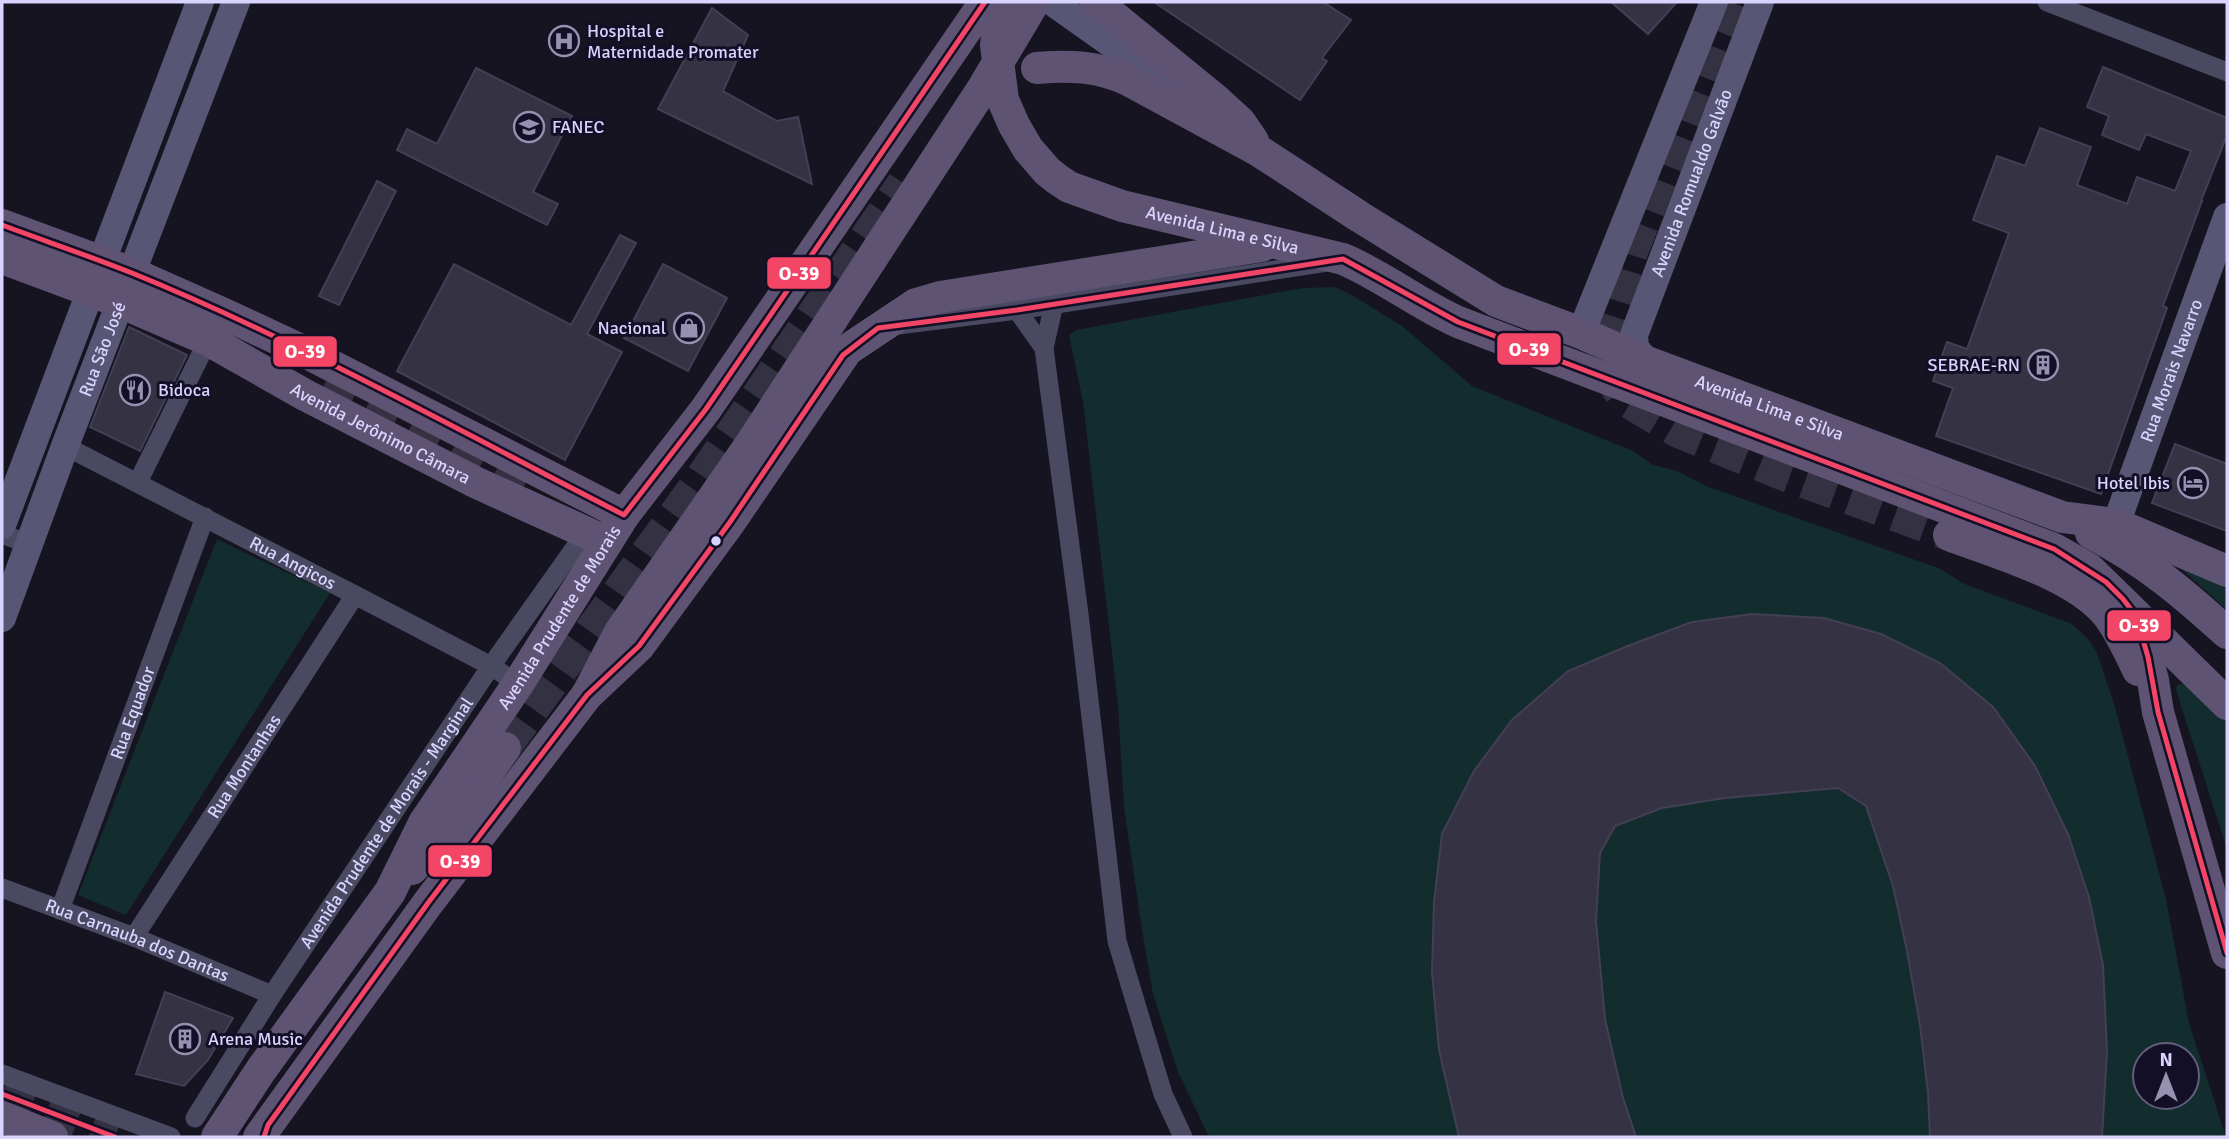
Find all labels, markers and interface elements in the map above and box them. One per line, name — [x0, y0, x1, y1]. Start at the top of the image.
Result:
place label: Hospital e Maternidade Promater — [587, 20, 759, 63]
hospital icon: Hospital e Maternidade Promater — [547, 24, 581, 58]
street label: Avenida Romualdo Galvão — [1646, 86, 1737, 280]
school or university icon: FANEC — [512, 110, 546, 144]
place label: FANEC — [552, 116, 605, 138]
street label: Avenida Lima e Silva — [1144, 201, 1301, 259]
line badge: O-39 — [766, 256, 832, 290]
text: O-39 — [779, 262, 819, 286]
street label: Rua Morais Navarro — [2136, 296, 2207, 445]
street label: Rua São José — [74, 298, 131, 400]
shop icon: Nacional — [672, 311, 706, 345]
place label: Nacional — [598, 317, 666, 339]
line badge: O-39 — [1496, 332, 1562, 366]
line badge: O-39 — [272, 335, 338, 368]
text: O-39 — [1509, 338, 1549, 362]
text: O-39 — [285, 340, 325, 364]
building icon: SEBRAE-RN — [2026, 348, 2060, 382]
place label: SEBRAE-RN — [1928, 354, 2020, 376]
street label: Avenida Lima e Silva — [1692, 370, 1847, 445]
restaurant icon: Bidoca — [118, 373, 152, 407]
street label: Avenida Jerônimo Câmara — [287, 378, 474, 489]
place label: Bidoca — [158, 379, 210, 401]
hotel icon: Hotel Ibis — [2176, 466, 2210, 500]
place label: Hotel Ibis — [2097, 472, 2170, 494]
street label: Avenida Prudente de Morais — [493, 521, 626, 714]
street label: Rua Angicos — [246, 532, 340, 594]
unlabelled marker — [709, 534, 723, 548]
line badge: O-39 — [2106, 609, 2172, 642]
text: O-39 — [2119, 614, 2159, 638]
street label: Rua Equador — [106, 663, 160, 762]
street label: Avenida Prudente de Morais - Marginal — [295, 693, 478, 952]
street label: Rua Montanhas — [203, 710, 286, 823]
line badge: O-39 — [427, 844, 493, 878]
text: O-39 — [440, 850, 480, 874]
street label: Rua Carnauba dos Dantas — [42, 894, 233, 987]
building icon: Arena Music — [168, 1022, 202, 1056]
place label: Arena Music — [208, 1028, 303, 1050]
north arrow — [2131, 1041, 2201, 1111]
text: N — [2159, 1048, 2173, 1072]

